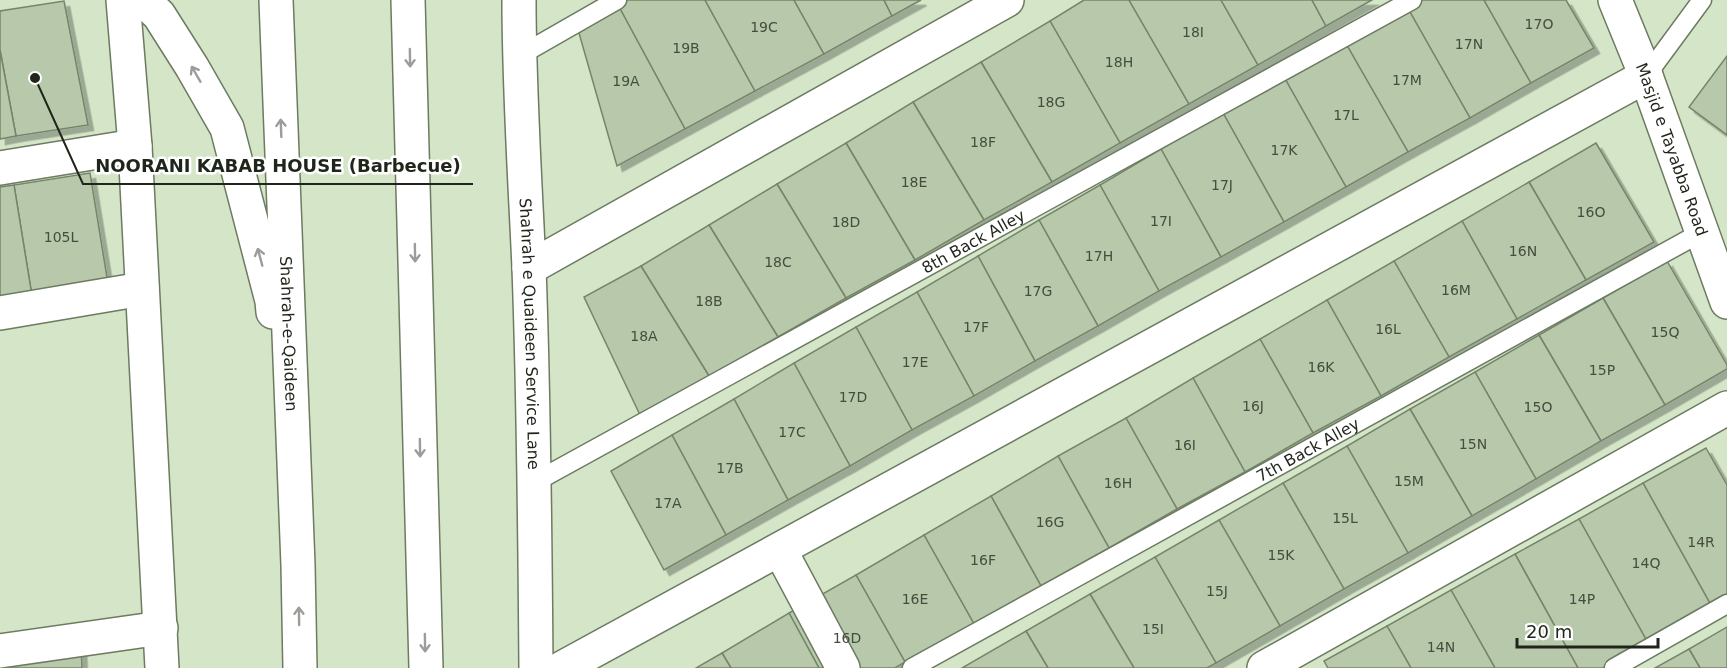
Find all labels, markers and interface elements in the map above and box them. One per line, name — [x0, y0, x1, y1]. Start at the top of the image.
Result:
house number: 17O — [1525, 16, 1553, 32]
house number: 19C — [750, 19, 778, 35]
house number: 18I — [1182, 24, 1204, 40]
house number: 17N — [1455, 36, 1483, 52]
house number: 19B — [672, 40, 700, 56]
one-way arrow — [404, 48, 415, 68]
house number: 18H — [1105, 54, 1133, 70]
street label: Masjid e Tayabba Road — [1632, 60, 1712, 239]
one-way arrow — [190, 66, 201, 84]
house number: 17M — [1392, 72, 1422, 88]
house number: 19A — [612, 73, 640, 89]
house number: 18G — [1037, 94, 1065, 110]
house number: 17L — [1333, 107, 1359, 123]
one-way arrow — [276, 119, 287, 139]
house number: 18F — [970, 134, 996, 150]
house number: 17K — [1271, 142, 1298, 158]
callout: NOORANI KABAB HOUSE (Barbecue) — [83, 148, 473, 184]
text: NOORANI KABAB HOUSE (Barbecue) — [95, 155, 461, 176]
house number: 18E — [901, 174, 927, 190]
house number: 17J — [1211, 177, 1233, 193]
street label: Shahrah e Quaideen Service Lane — [516, 198, 544, 470]
house number: 16O — [1577, 204, 1605, 220]
street label: 8th Back Alley — [918, 205, 1028, 277]
house number: 17I — [1150, 213, 1172, 229]
house number: 18D — [832, 214, 860, 230]
house number: 105L — [44, 229, 78, 245]
one-way arrow — [409, 243, 420, 263]
house number: 16N — [1509, 243, 1537, 259]
one-way arrow — [254, 248, 266, 267]
house number: 17H — [1085, 248, 1113, 264]
house number: 18C — [764, 254, 792, 270]
street label: Shahrah-e-Qaideen — [276, 256, 302, 412]
house number: 16M — [1441, 282, 1471, 298]
house number: 17G — [1024, 283, 1052, 299]
house number: 18B — [695, 293, 723, 309]
house number: 17F — [963, 319, 989, 335]
house number: 16L — [1375, 321, 1401, 337]
house number: 15Q — [1651, 324, 1679, 340]
house number: 18A — [630, 328, 658, 344]
house number: 17E — [902, 354, 928, 370]
house number: 16K — [1308, 359, 1335, 375]
house number: 15P — [1589, 362, 1615, 378]
house number: 17D — [839, 389, 867, 405]
house number: 16J — [1242, 398, 1264, 414]
house number: 15O — [1524, 399, 1552, 415]
street label: 7th Back Alley — [1253, 414, 1363, 486]
house number: 17C — [778, 424, 806, 440]
house number: 15N — [1459, 436, 1487, 452]
house number: 16I — [1174, 437, 1196, 453]
one-way arrow — [414, 438, 425, 458]
house number: 17B — [716, 460, 744, 476]
house number: 15M — [1394, 473, 1424, 489]
house number: 16H — [1104, 475, 1132, 491]
house number: 17A — [654, 495, 682, 511]
house number: 15L — [1332, 510, 1358, 526]
house number: 16G — [1036, 514, 1064, 530]
house number: 14R — [1687, 534, 1715, 550]
house number: 15K — [1268, 547, 1295, 563]
house number: 16F — [970, 552, 996, 568]
house number: 14Q — [1632, 555, 1660, 571]
house number: 15J — [1206, 583, 1228, 599]
house number: 16E — [902, 591, 928, 607]
house number: 14P — [1569, 591, 1595, 607]
one-way arrow — [293, 607, 305, 627]
scale bar — [1517, 611, 1658, 649]
house number: 15I — [1142, 621, 1164, 637]
text: 20 m — [1526, 621, 1572, 642]
house number: 16D — [833, 630, 861, 646]
one-way arrow — [419, 633, 431, 653]
house number: 14N — [1427, 639, 1455, 655]

